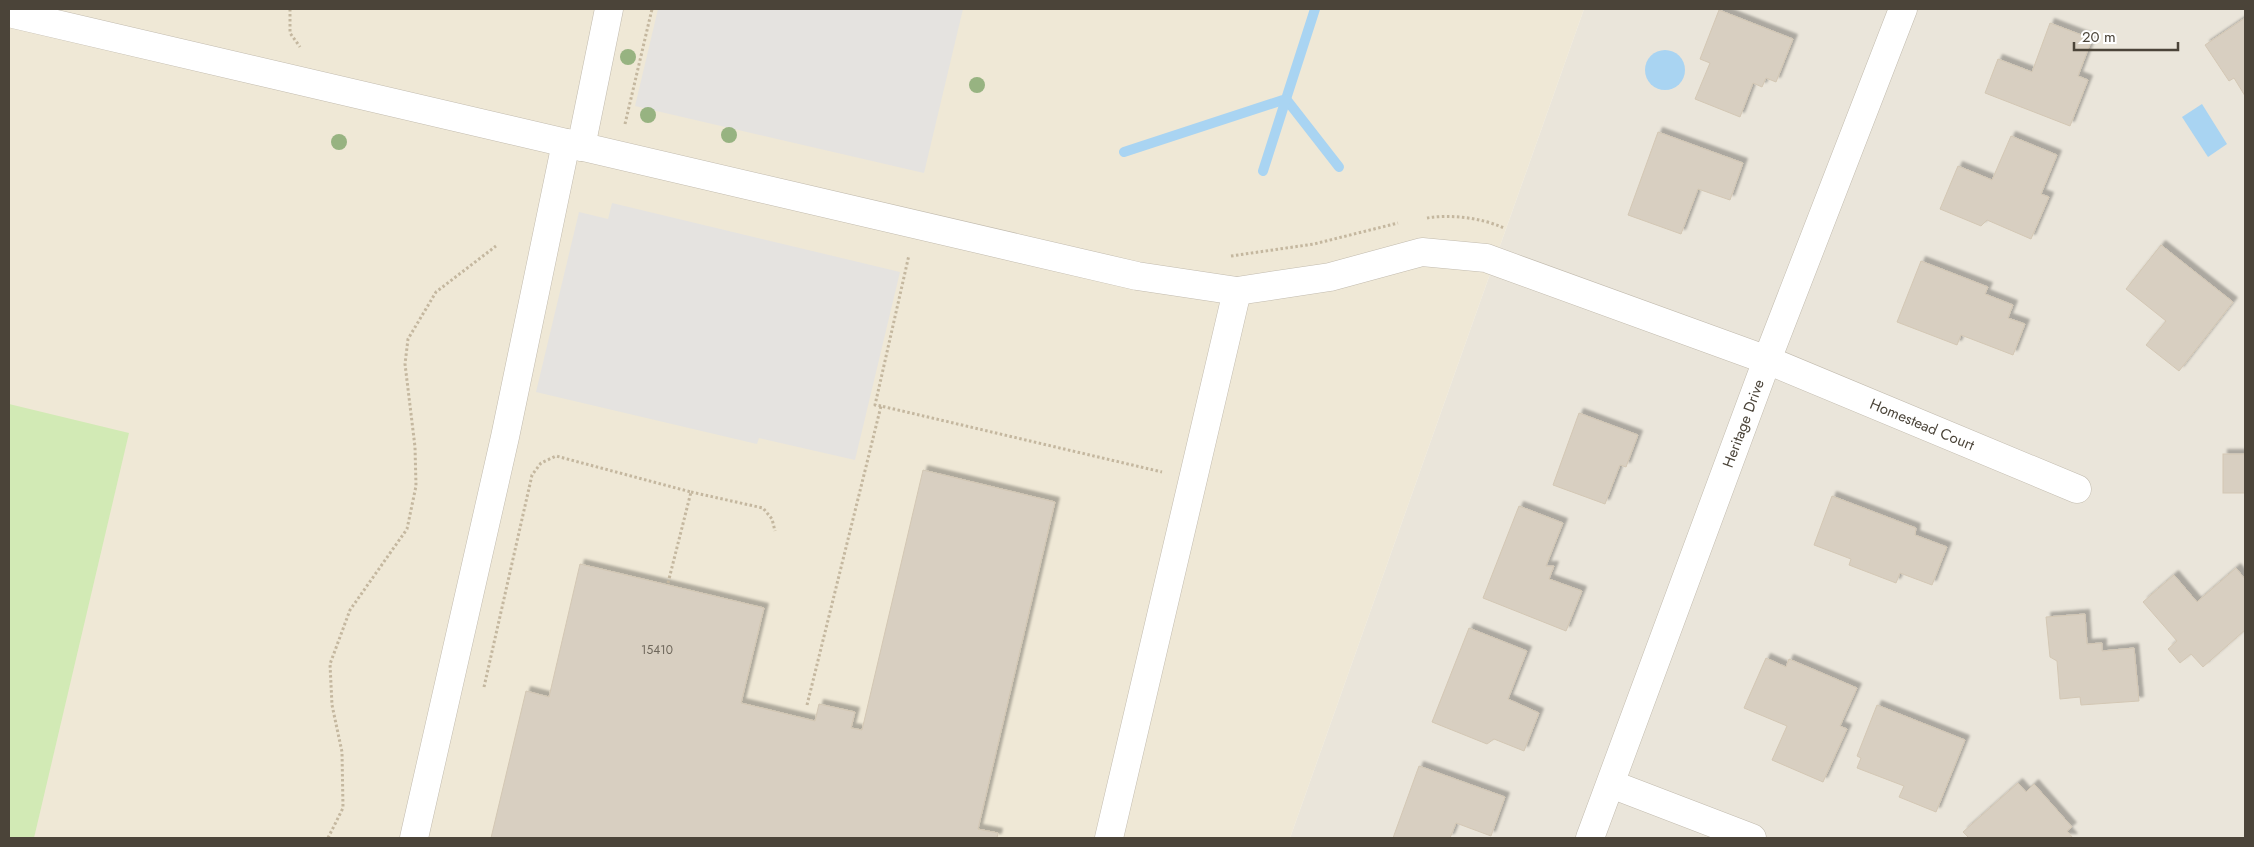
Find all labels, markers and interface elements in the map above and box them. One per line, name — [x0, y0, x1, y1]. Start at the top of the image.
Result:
scale bar — [2074, 20, 2178, 52]
text: 20 m — [2082, 26, 2116, 48]
street label: Heritage Drive — [1717, 376, 1770, 471]
street label: Homestead Court — [1867, 393, 1978, 456]
house number: 15410 — [641, 641, 673, 659]

